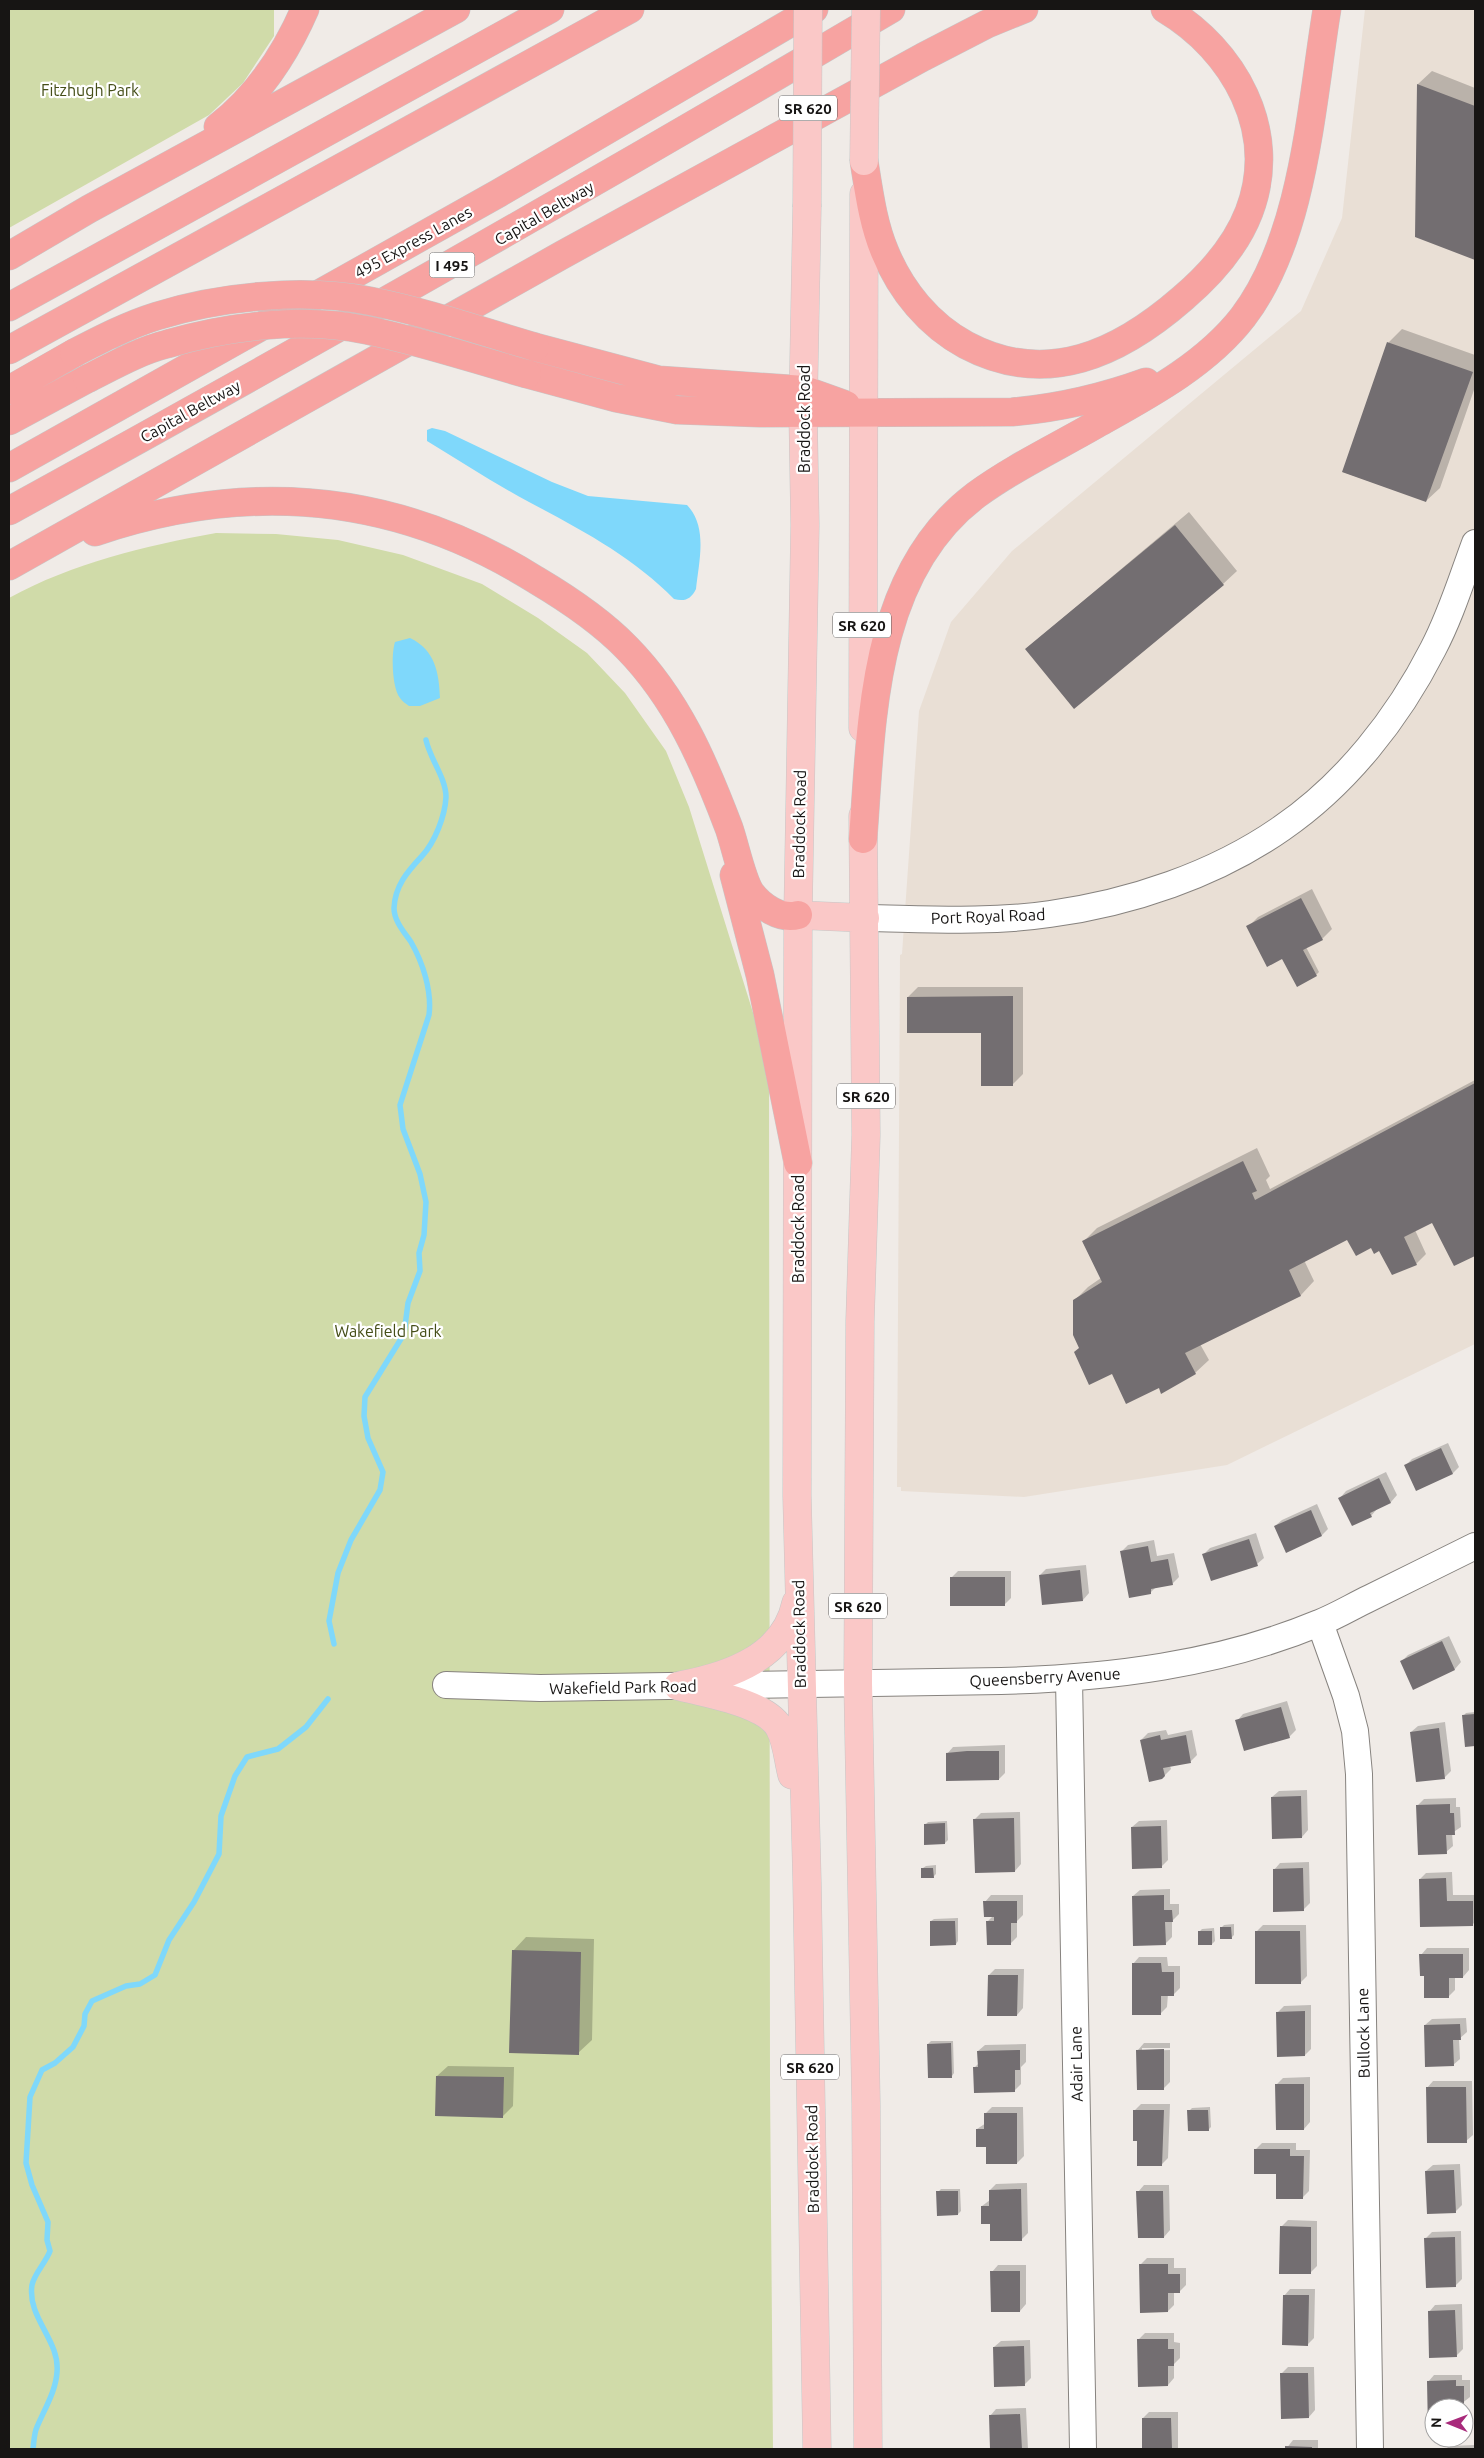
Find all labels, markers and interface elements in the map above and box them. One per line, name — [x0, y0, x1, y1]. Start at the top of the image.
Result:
park label: Fitzhugh Park — [41, 81, 139, 99]
road number: SR 620 — [779, 96, 837, 120]
street label: Capital Beltway — [491, 177, 597, 249]
street label: 495 Express Lanes — [351, 202, 475, 282]
road number: I 495 — [430, 252, 474, 278]
street label: Braddock Road — [795, 365, 813, 473]
street label: Capital Beltway — [137, 376, 243, 446]
road number: SR 620 — [833, 612, 891, 638]
street label: Braddock Road — [789, 770, 809, 878]
street label: Port Royal Road — [930, 905, 1046, 927]
road number: SR 620 — [837, 1084, 895, 1108]
street label: Braddock Road — [789, 1175, 807, 1283]
park label: Wakefield Park — [334, 1322, 442, 1340]
street label: Braddock Road — [789, 1580, 809, 1688]
road number: SR 620 — [829, 1594, 887, 1618]
street label: Queensberry Avenue — [969, 1664, 1121, 1690]
street label: Wakefield Park Road — [549, 1677, 697, 1697]
street label: Bullock Lane — [1353, 1988, 1373, 2078]
street label: Adair Lane — [1066, 2026, 1086, 2102]
road number: SR 620 — [781, 2054, 839, 2080]
street label: Braddock Road — [802, 2105, 822, 2213]
north arrow — [1424, 2398, 1474, 2448]
text: N — [1428, 2417, 1444, 2428]

